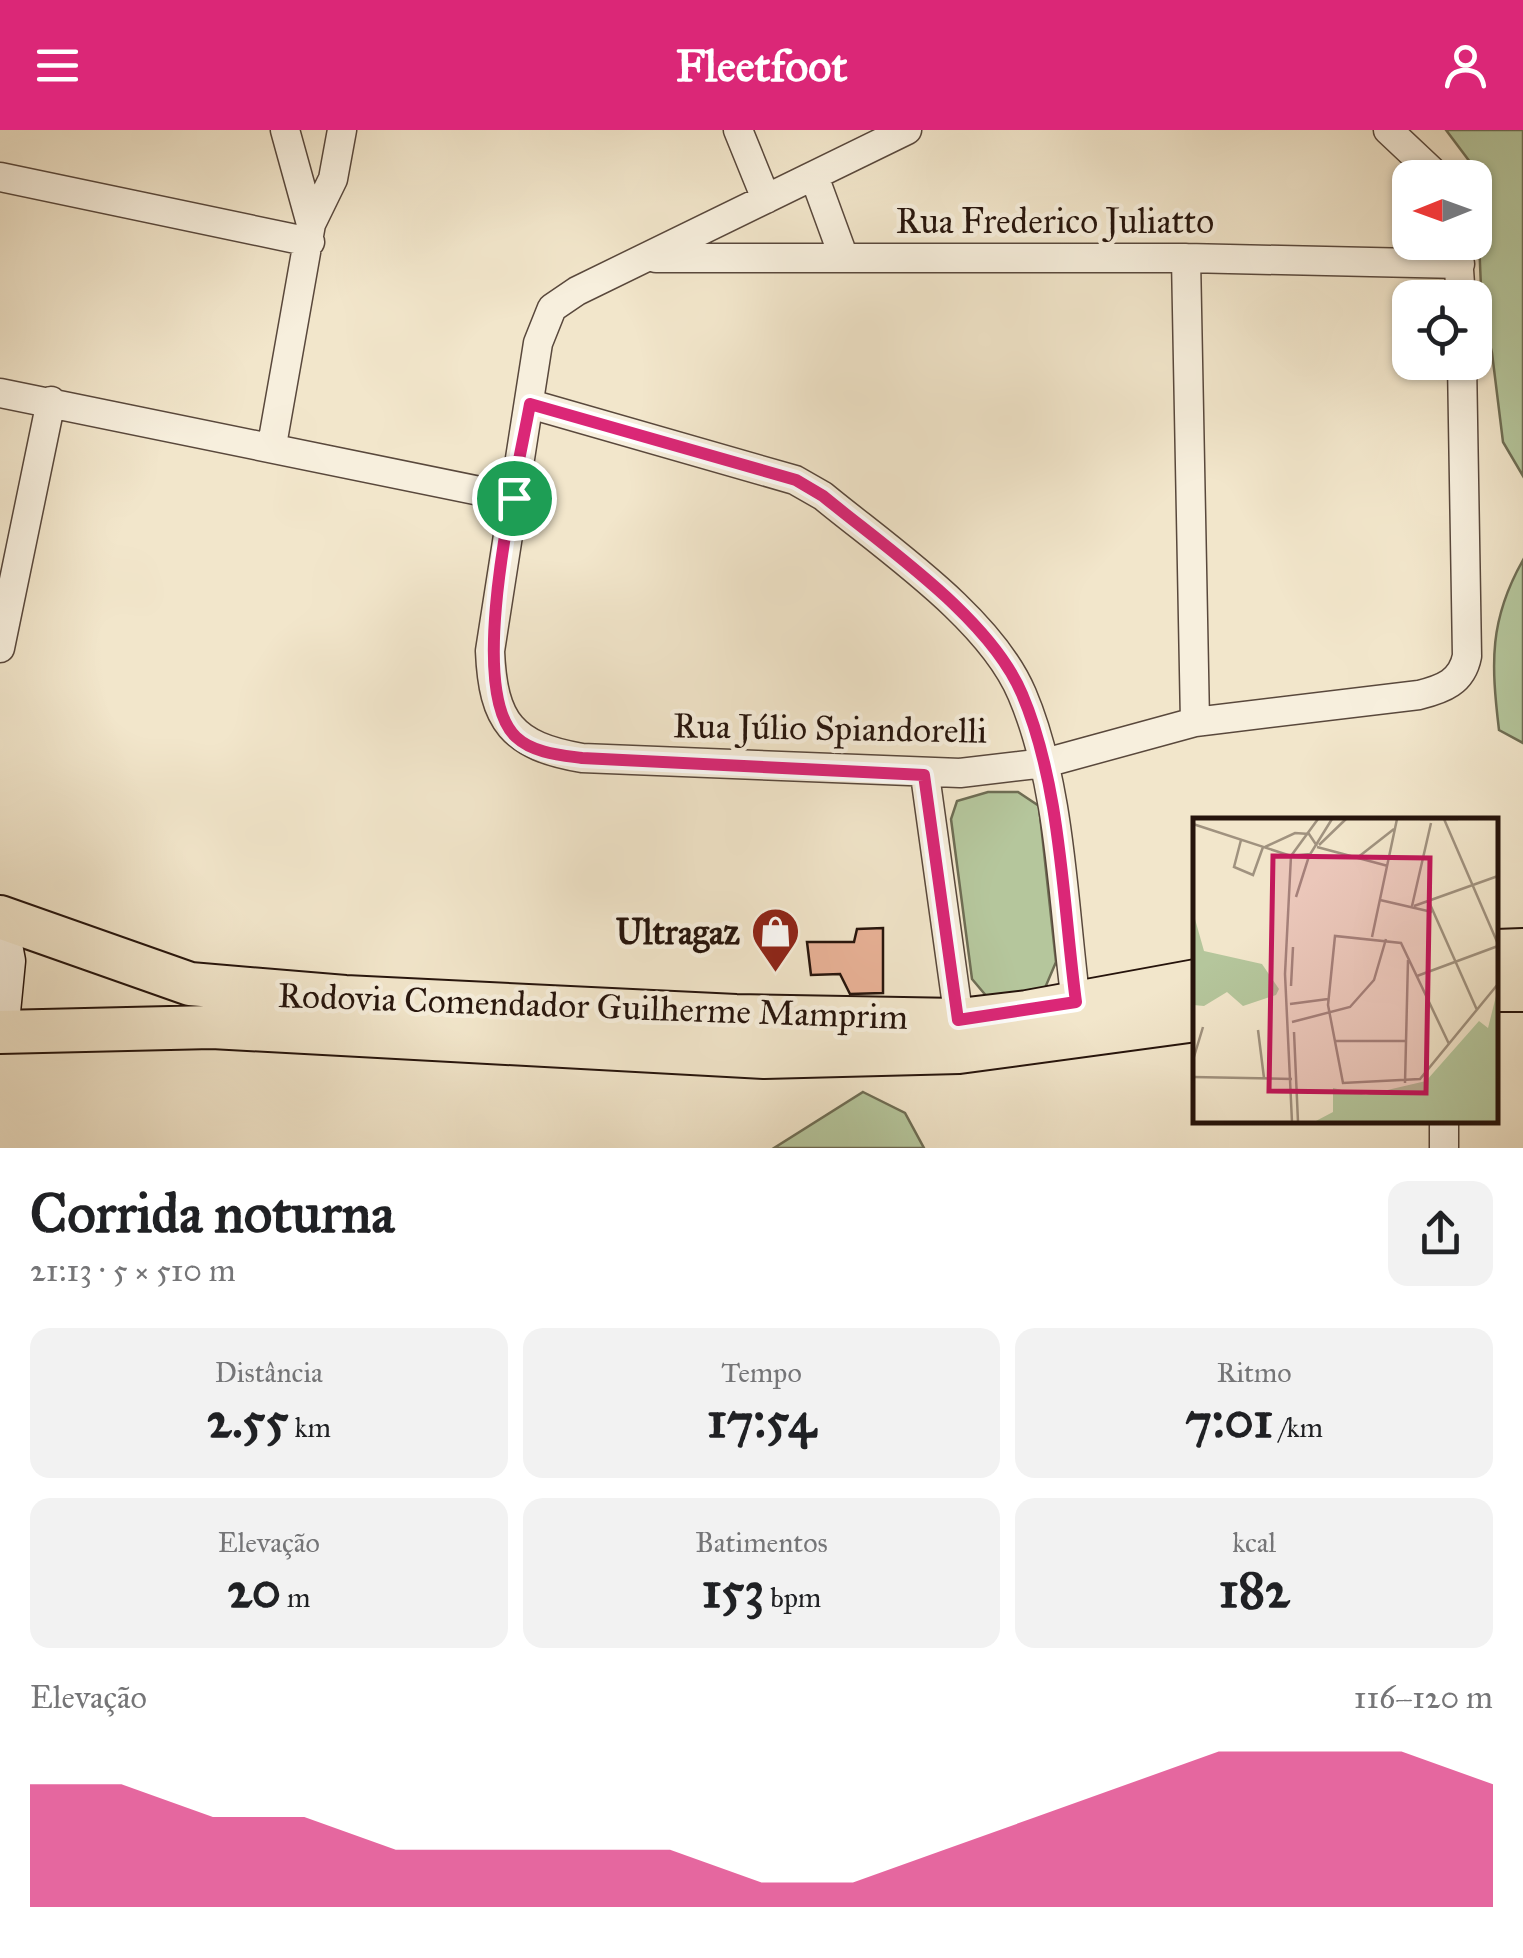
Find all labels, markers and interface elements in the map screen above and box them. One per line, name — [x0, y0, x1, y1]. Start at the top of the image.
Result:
icon: menu — [30, 38, 85, 93]
text: Fleetfoot — [676, 38, 847, 93]
icon: person — [1438, 38, 1493, 93]
north arrow — [1392, 160, 1492, 260]
map controls — [1392, 160, 1492, 380]
street label: Rua Frederico Juliatto — [896, 200, 1214, 243]
button: locate — [1392, 280, 1492, 380]
pin — [472, 456, 557, 541]
icon: arrive — [487, 471, 542, 526]
street label: Rua Júlio Spiandorelli — [673, 704, 988, 753]
inset map — [1193, 818, 1498, 1123]
shop icon: Ultragaz — [749, 906, 801, 974]
place label: Ultragaz — [615, 911, 740, 954]
street label: Rodovia Comendador Guilherme Mamprim — [277, 974, 909, 1039]
text: Corrida noturna — [30, 1180, 395, 1247]
button: share — [1388, 1181, 1493, 1286]
text: 21:13 · 5 × 510 m — [30, 1251, 236, 1290]
text: Distância — [215, 1355, 323, 1390]
text: Tempo — [721, 1355, 802, 1390]
text: Ritmo — [1217, 1355, 1292, 1390]
text: 2.55 — [207, 1390, 288, 1451]
text: 17:54 — [707, 1390, 816, 1451]
text: 7:01 — [1185, 1390, 1273, 1451]
text: km — [288, 1410, 331, 1445]
text: /km — [1273, 1410, 1323, 1445]
text: Elevação — [218, 1525, 320, 1560]
text: Batimentos — [695, 1525, 828, 1560]
text: kcal — [1232, 1525, 1276, 1560]
text: 20 — [227, 1560, 281, 1621]
text: 153 — [702, 1560, 764, 1621]
text: 182 — [1219, 1560, 1290, 1621]
text: m — [281, 1580, 310, 1615]
text: bpm — [764, 1580, 821, 1615]
text: Elevação — [30, 1678, 147, 1717]
text: 116–120 m — [1354, 1678, 1493, 1717]

